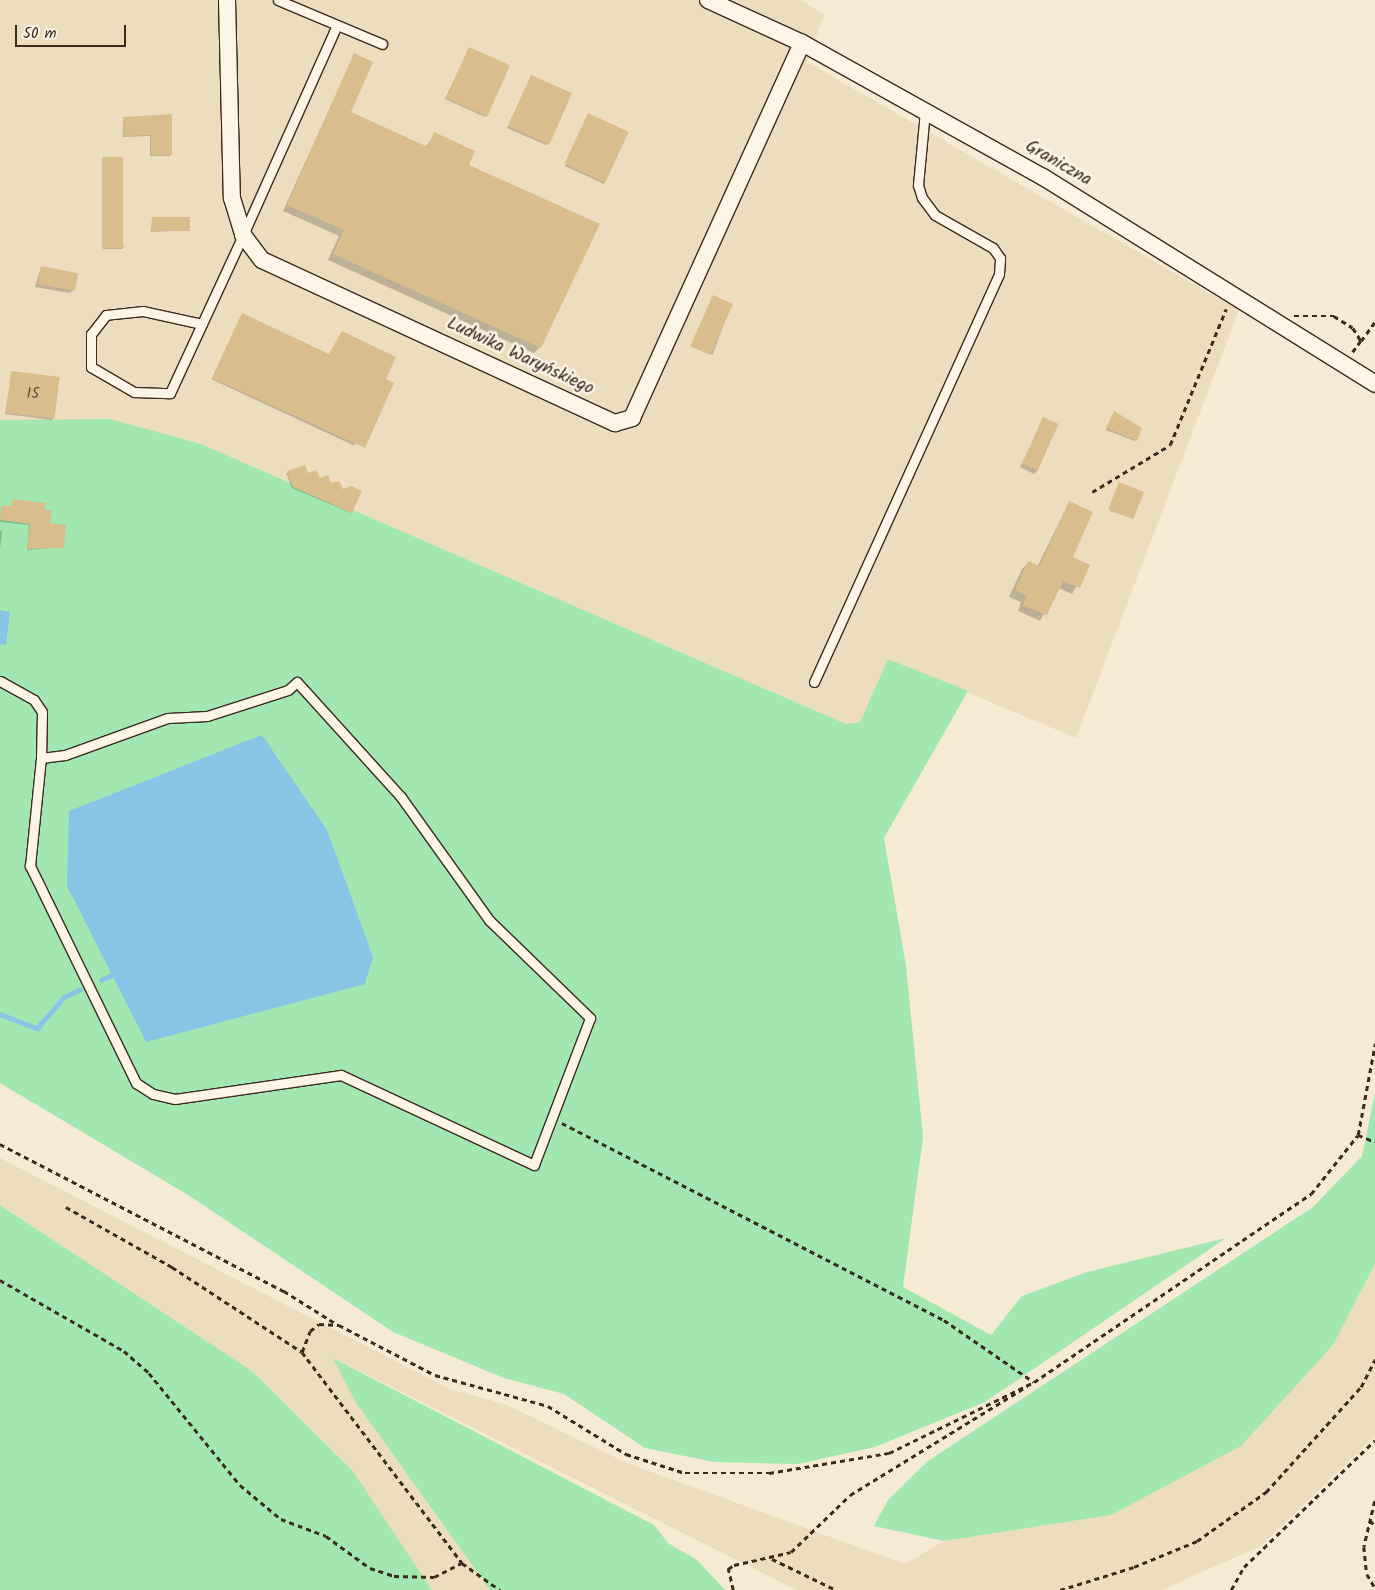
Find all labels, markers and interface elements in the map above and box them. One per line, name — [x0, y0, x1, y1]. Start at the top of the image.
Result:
scale bar — [18, 15, 129, 47]
text: 50 m — [23, 22, 57, 46]
street label: Graniczna — [1021, 136, 1095, 192]
street label: Ludwika Waryńskiego — [443, 313, 597, 401]
house number: 15 — [27, 386, 39, 404]

